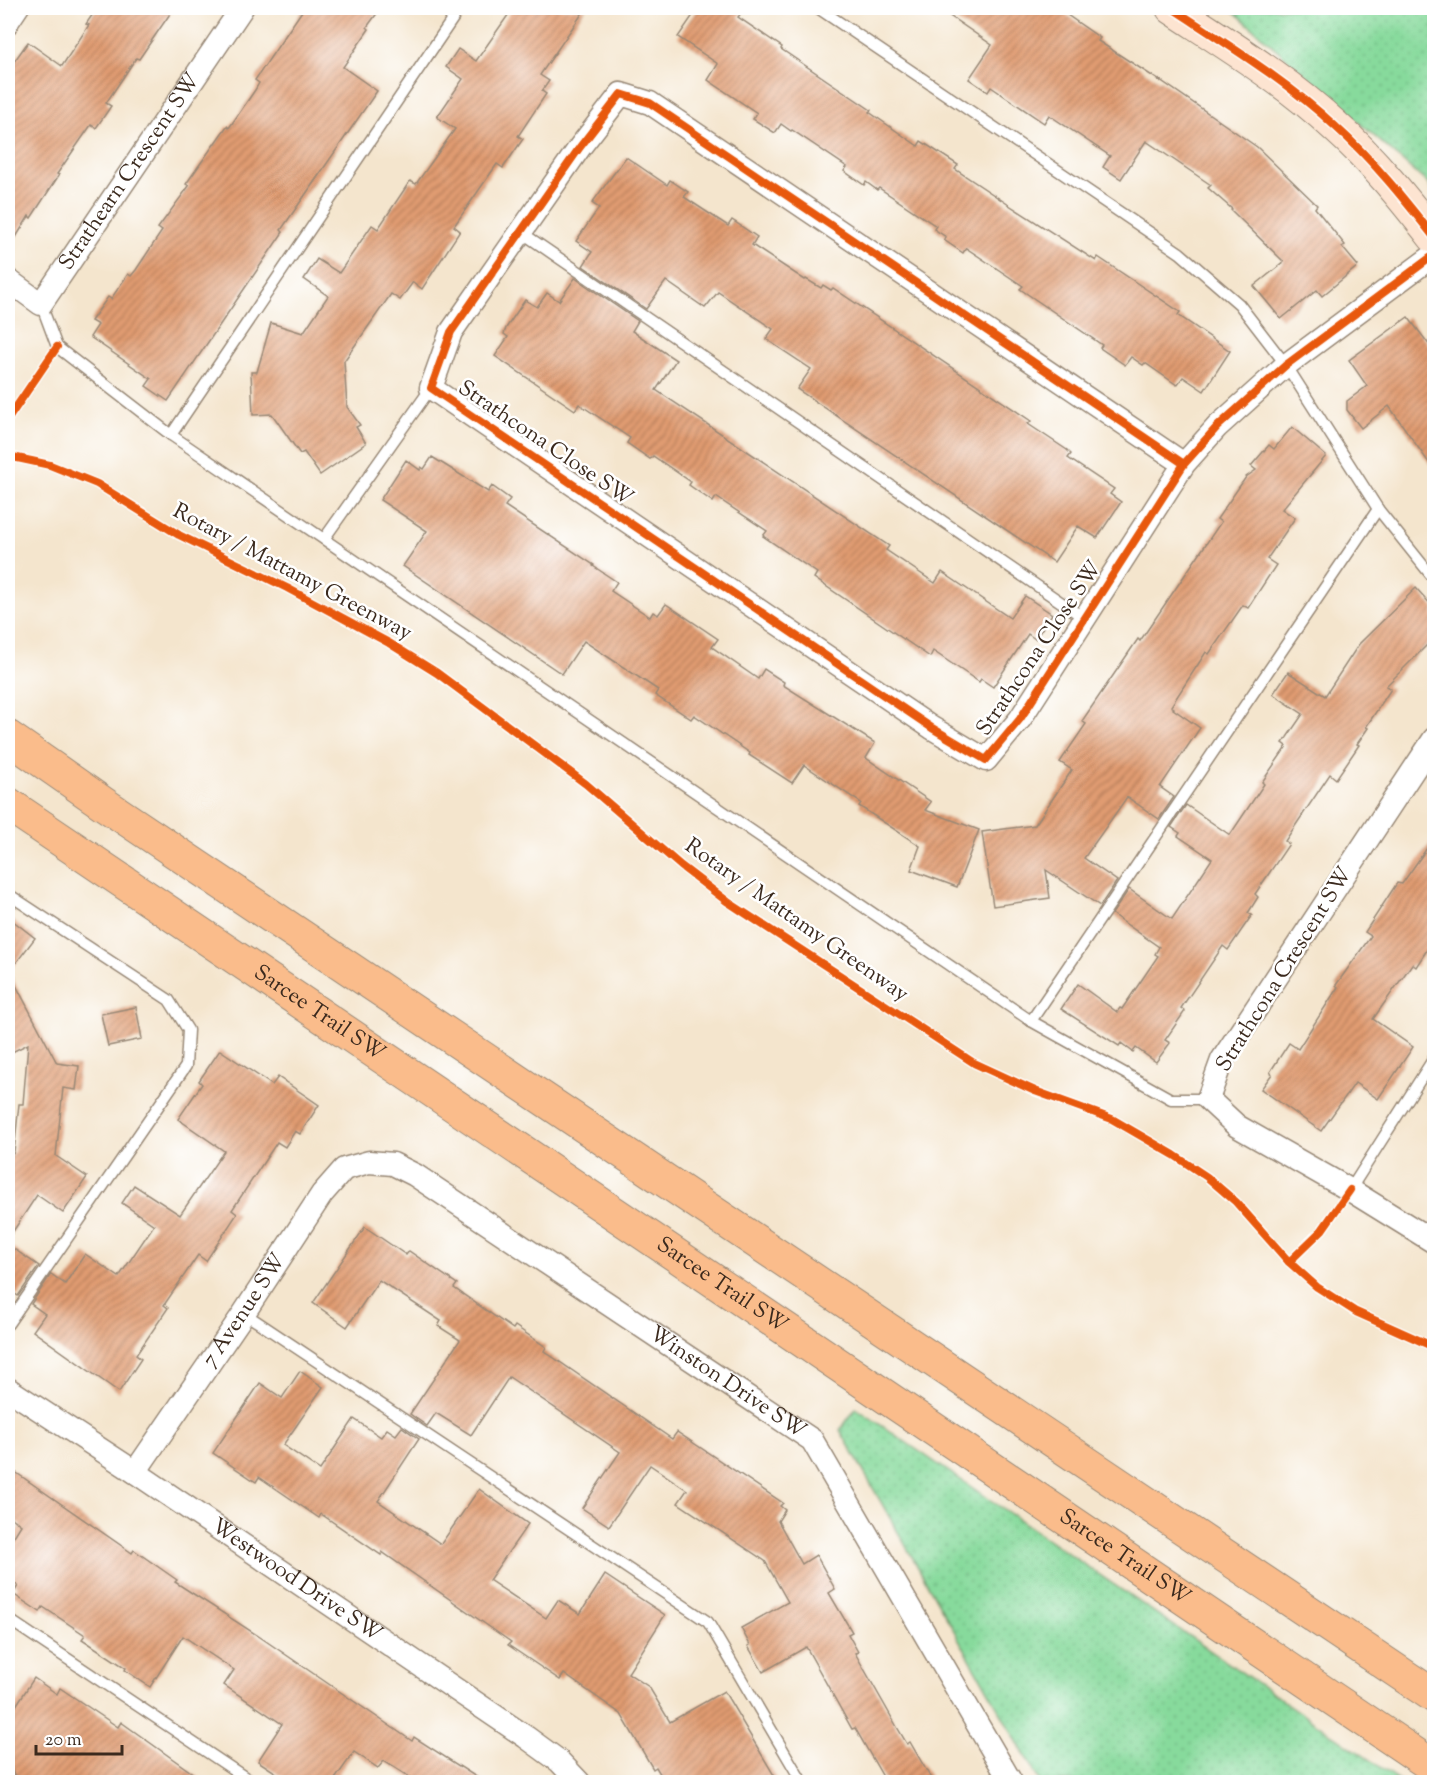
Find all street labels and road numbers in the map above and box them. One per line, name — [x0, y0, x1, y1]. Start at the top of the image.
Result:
street label: Strathearn Crescent SW — [52, 67, 209, 277]
street label: Strathcona Close SW — [451, 373, 639, 515]
street label: Rotary / Mattamy Greenway — [167, 496, 417, 650]
street label: Strathcona Close SW — [969, 555, 1111, 743]
street label: Rotary / Mattamy Greenway — [677, 831, 915, 1011]
street label: Strathcona Crescent SW — [1209, 862, 1361, 1078]
street label: Sarcee Trail SW — [247, 958, 391, 1070]
street label: Sarcee Trail SW — [649, 1230, 794, 1342]
street label: 7 Avenue SW — [195, 1247, 295, 1374]
street label: Winston Drive SW — [642, 1319, 812, 1447]
street label: Sarcee Trail SW — [1052, 1502, 1197, 1614]
street label: Westwood Drive SW — [204, 1511, 388, 1651]

